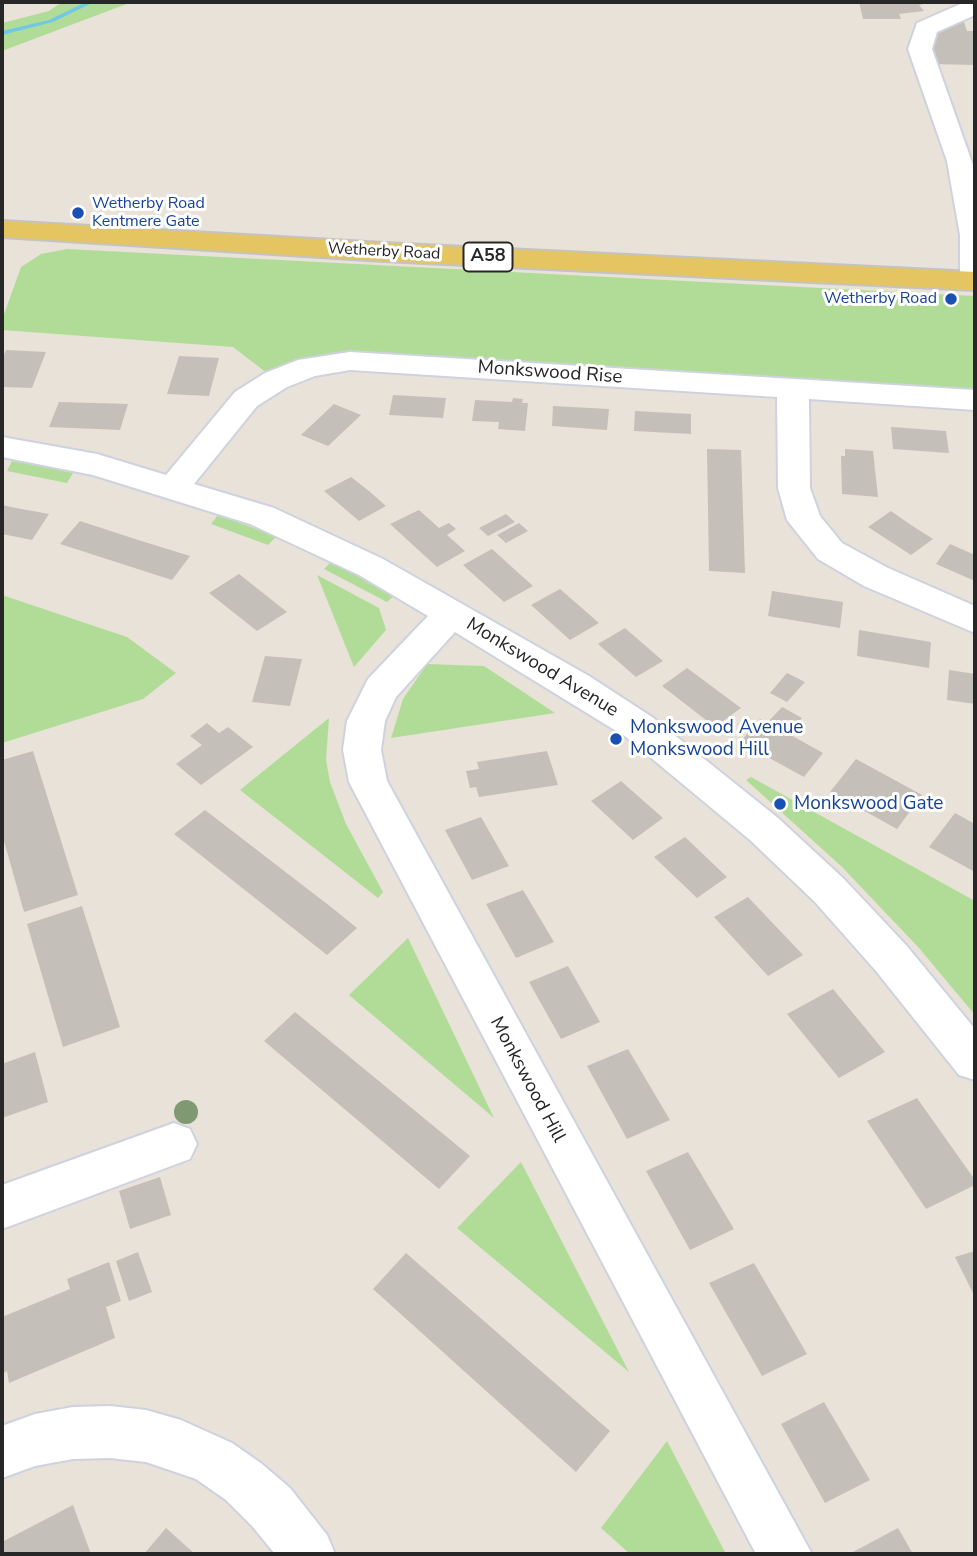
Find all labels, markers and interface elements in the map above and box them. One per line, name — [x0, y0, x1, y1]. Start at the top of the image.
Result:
place label: Wetherby Road Kentmere Gate — [92, 194, 205, 232]
marker: Wetherby Road Kentmere Gate — [70, 205, 86, 221]
street label: Wetherby Road — [327, 239, 441, 265]
road number: A58 — [463, 243, 512, 272]
place label: Wetherby Road — [824, 289, 937, 309]
marker: Wetherby Road — [943, 291, 959, 307]
street label: Monkswood Rise — [477, 357, 623, 389]
street label: Monkswood Avenue — [462, 614, 622, 722]
place label: Monkswood Avenue Monkswood Hill — [630, 717, 803, 761]
marker: Monkswood Avenue Monkswood Hill — [608, 731, 624, 747]
place label: Monkswood Gate — [794, 793, 943, 815]
marker: Monkswood Gate — [772, 796, 788, 812]
street label: Monkswood Hill — [484, 1013, 570, 1147]

